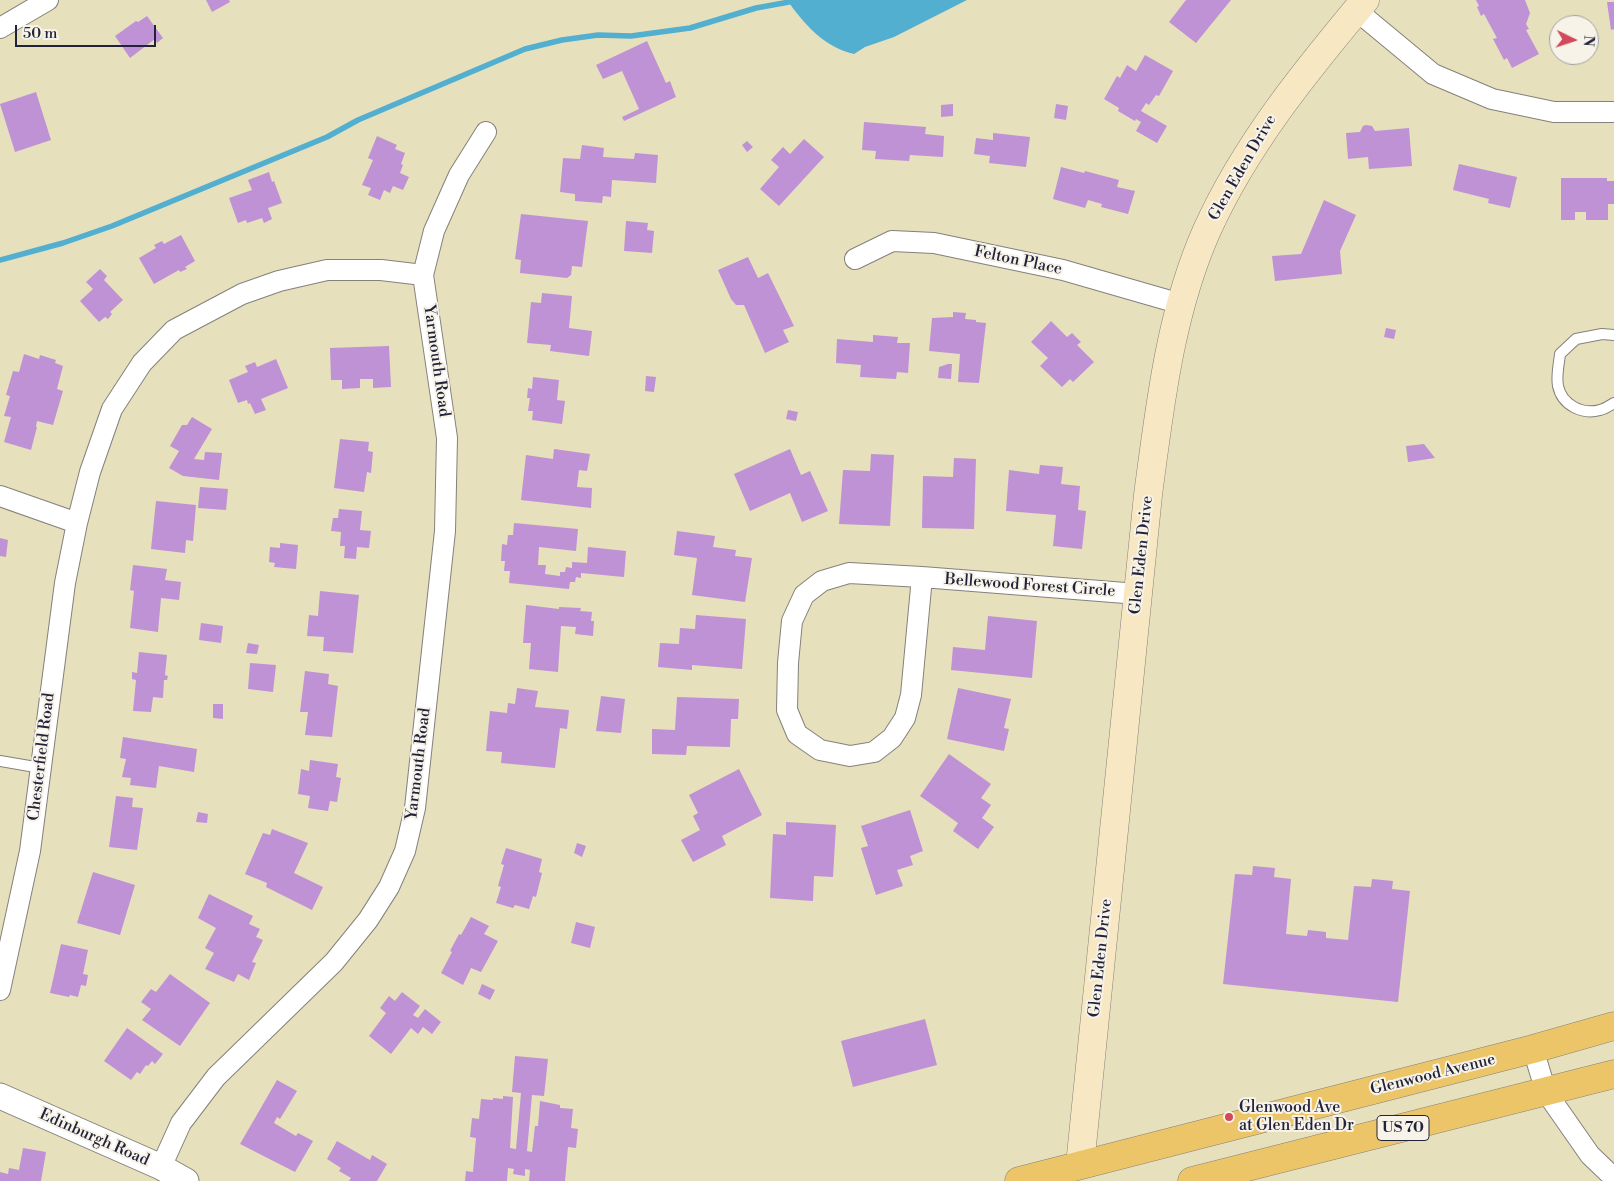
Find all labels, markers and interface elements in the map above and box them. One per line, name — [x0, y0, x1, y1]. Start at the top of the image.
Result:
scale bar — [18, 15, 159, 47]
north arrow — [1549, 15, 1599, 65]
text: 50 m — [23, 24, 57, 43]
text: N — [1579, 35, 1597, 47]
street label: Glen Eden Drive — [1205, 112, 1281, 224]
street label: Felton Place — [972, 242, 1064, 280]
street label: Yarmouth Road — [419, 304, 453, 418]
street label: Glen Eden Drive — [1126, 495, 1158, 615]
street label: Bellewood Forest Circle — [944, 570, 1116, 602]
street label: Chesterfield Road — [25, 692, 59, 822]
street label: Yarmouth Road — [403, 707, 435, 821]
street label: Glen Eden Drive — [1085, 898, 1117, 1018]
street label: Glenwood Avenue — [1369, 1050, 1497, 1100]
place label: Glenwood Ave at Glen Eden Dr — [1239, 1098, 1354, 1136]
street label: Edinburgh Road — [36, 1105, 152, 1171]
marker: Glenwood Ave at Glen Eden Dr — [1223, 1111, 1235, 1123]
road number: US 70 — [1377, 1116, 1429, 1140]

